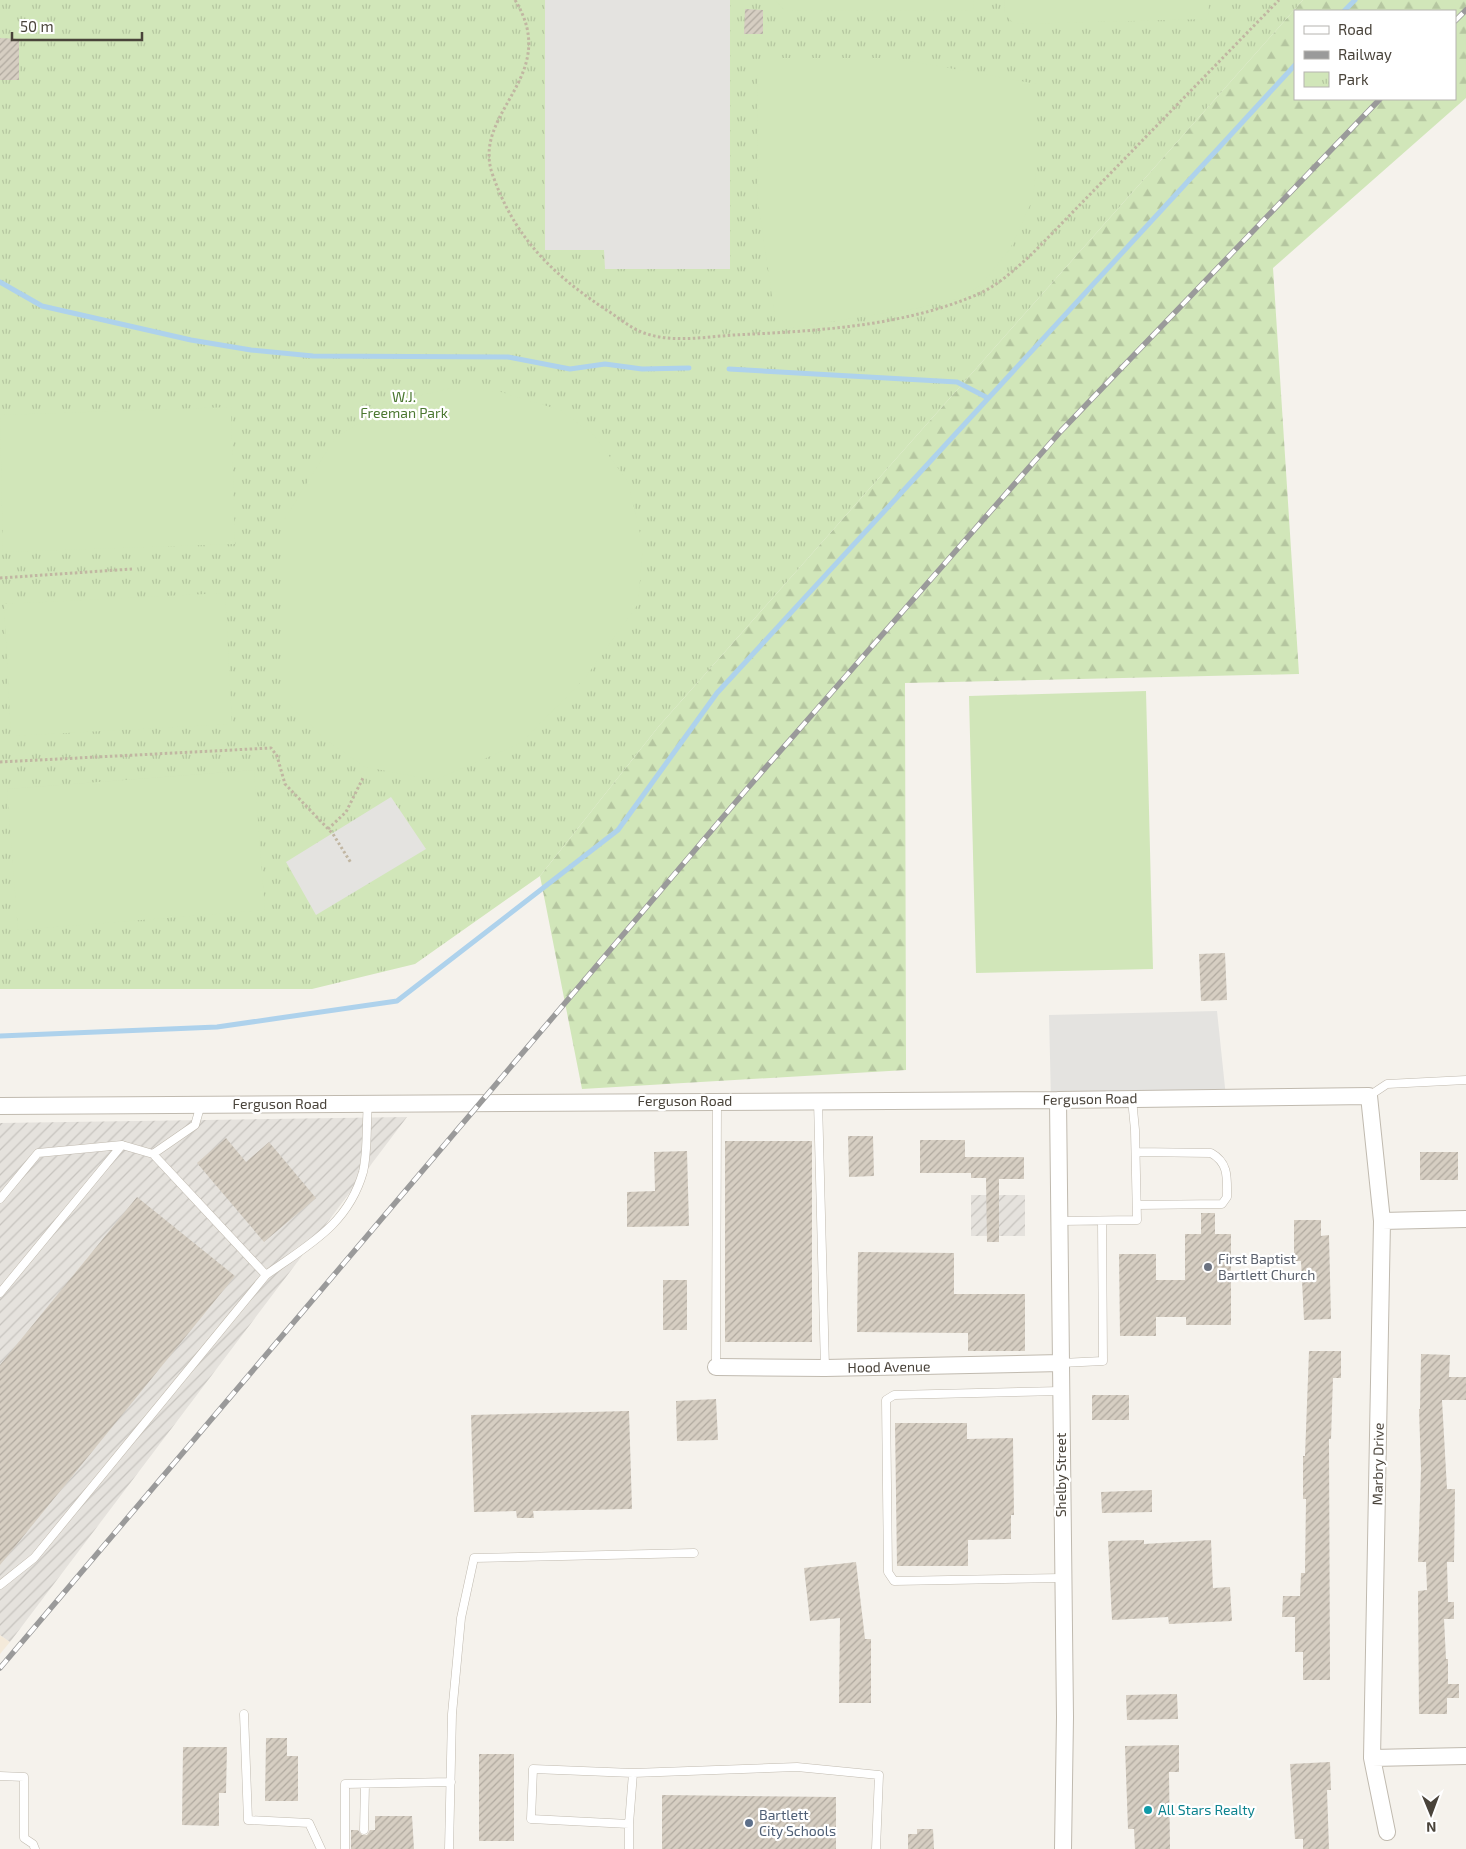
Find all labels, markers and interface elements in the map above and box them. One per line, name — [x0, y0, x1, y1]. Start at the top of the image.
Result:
scale bar — [12, 10, 142, 42]
legend — [1294, 10, 1456, 100]
text: 50 m — [20, 17, 54, 35]
text: Road — [1338, 20, 1373, 38]
text: Railway — [1338, 45, 1392, 63]
text: Park — [1338, 70, 1369, 88]
park label: W.J. Freeman Park — [360, 388, 448, 421]
street label: Ferguson Road — [1042, 1089, 1138, 1108]
street label: Ferguson Road — [638, 1092, 732, 1109]
street label: Ferguson Road — [233, 1095, 327, 1112]
place label: First Baptist Bartlett Church — [1218, 1250, 1315, 1283]
marker: First Baptist Bartlett Church — [1202, 1261, 1214, 1273]
street label: Hood Avenue — [847, 1357, 931, 1376]
street label: Marbry Drive — [1368, 1423, 1387, 1505]
street label: Shelby Street — [1052, 1433, 1069, 1517]
north arrow — [1406, 1789, 1456, 1839]
place label: All Stars Realty — [1158, 1801, 1256, 1818]
marker: All Stars Realty — [1142, 1804, 1154, 1816]
place label: Bartlett City Schools — [759, 1806, 836, 1839]
marker: Bartlett City Schools — [743, 1817, 755, 1829]
text: N — [1426, 1819, 1436, 1836]

